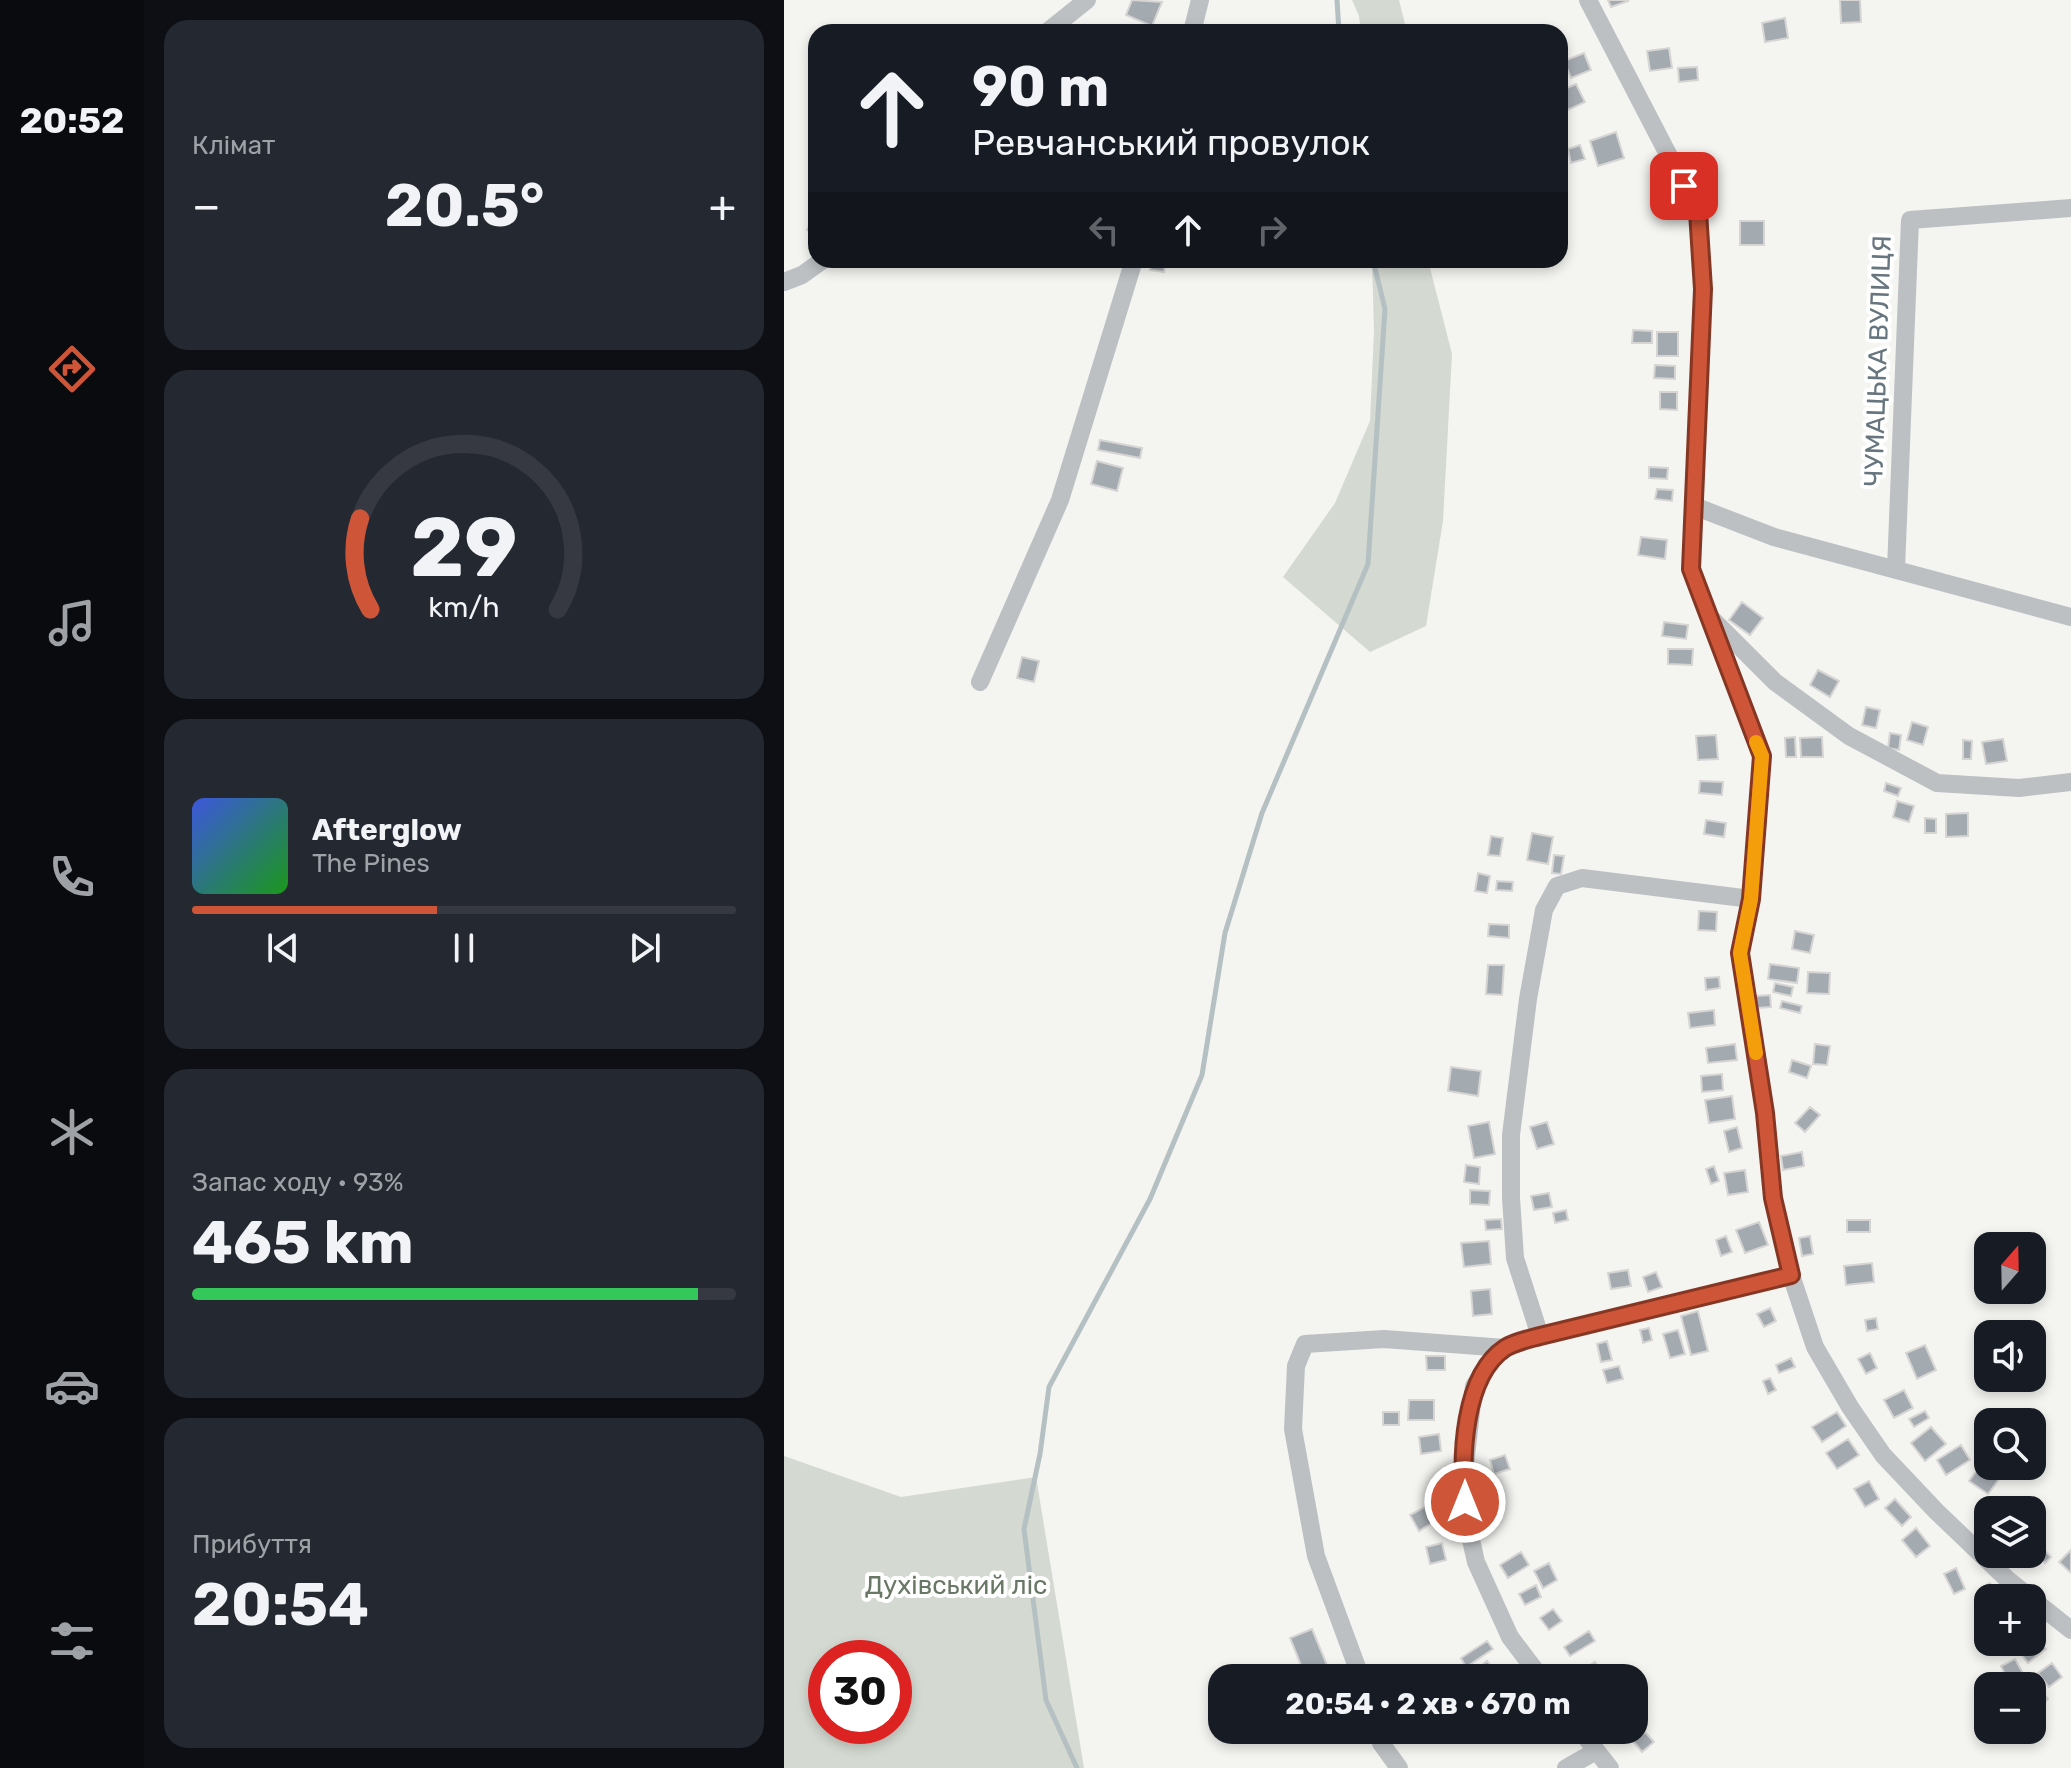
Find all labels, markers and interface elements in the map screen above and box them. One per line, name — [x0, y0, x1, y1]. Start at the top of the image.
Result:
text: 90 m — [972, 54, 1109, 120]
icon: ahead — [840, 56, 944, 160]
text: 20:52 — [19, 99, 125, 142]
text: Ревчанський провулок — [972, 121, 1370, 164]
text: Клімат — [192, 130, 275, 161]
pin — [1650, 152, 1718, 220]
icon: arrive — [1662, 164, 1706, 208]
text: 20.5° — [385, 170, 545, 241]
text: − — [192, 180, 221, 232]
text: + — [709, 180, 736, 232]
icon: left — [1082, 208, 1126, 252]
icon: ahead — [1166, 208, 1210, 252]
icon: right — [1250, 208, 1294, 252]
street label: ЧУМАЦЬКА ВУЛИЦЯ — [1858, 235, 1898, 487]
icon: directions — [44, 341, 100, 397]
text: 29 — [410, 498, 518, 597]
text: km/h — [428, 591, 500, 625]
icon: music — [44, 595, 100, 651]
text: Afterglow — [312, 812, 462, 848]
text: The Pines — [312, 848, 430, 879]
icon: phone — [44, 849, 100, 905]
icon: previous — [261, 926, 305, 970]
icon: pause — [442, 926, 486, 970]
icon: next — [623, 926, 667, 970]
icon: climate — [44, 1104, 100, 1160]
text: Запас ходу · 93% — [192, 1167, 404, 1198]
text: 465 km — [192, 1207, 414, 1278]
north arrow — [1974, 1232, 2046, 1304]
map controls — [1974, 1232, 2046, 1744]
button: sound — [1974, 1320, 2046, 1392]
icon: car — [44, 1358, 100, 1414]
button: search — [1974, 1408, 2046, 1480]
position arrow — [1423, 1460, 1507, 1544]
button: layers — [1974, 1496, 2046, 1568]
text: Прибуття — [192, 1529, 312, 1560]
text: 20:54 — [192, 1569, 369, 1640]
park label: Духівський ліс — [865, 1570, 1047, 1601]
button: + — [1974, 1584, 2046, 1656]
icon: filters — [44, 1613, 100, 1669]
speed limit sign: 30 — [808, 1640, 912, 1744]
button: − — [1974, 1672, 2046, 1744]
text: 20:54 · 2 хв · 670 m — [1285, 1686, 1571, 1722]

